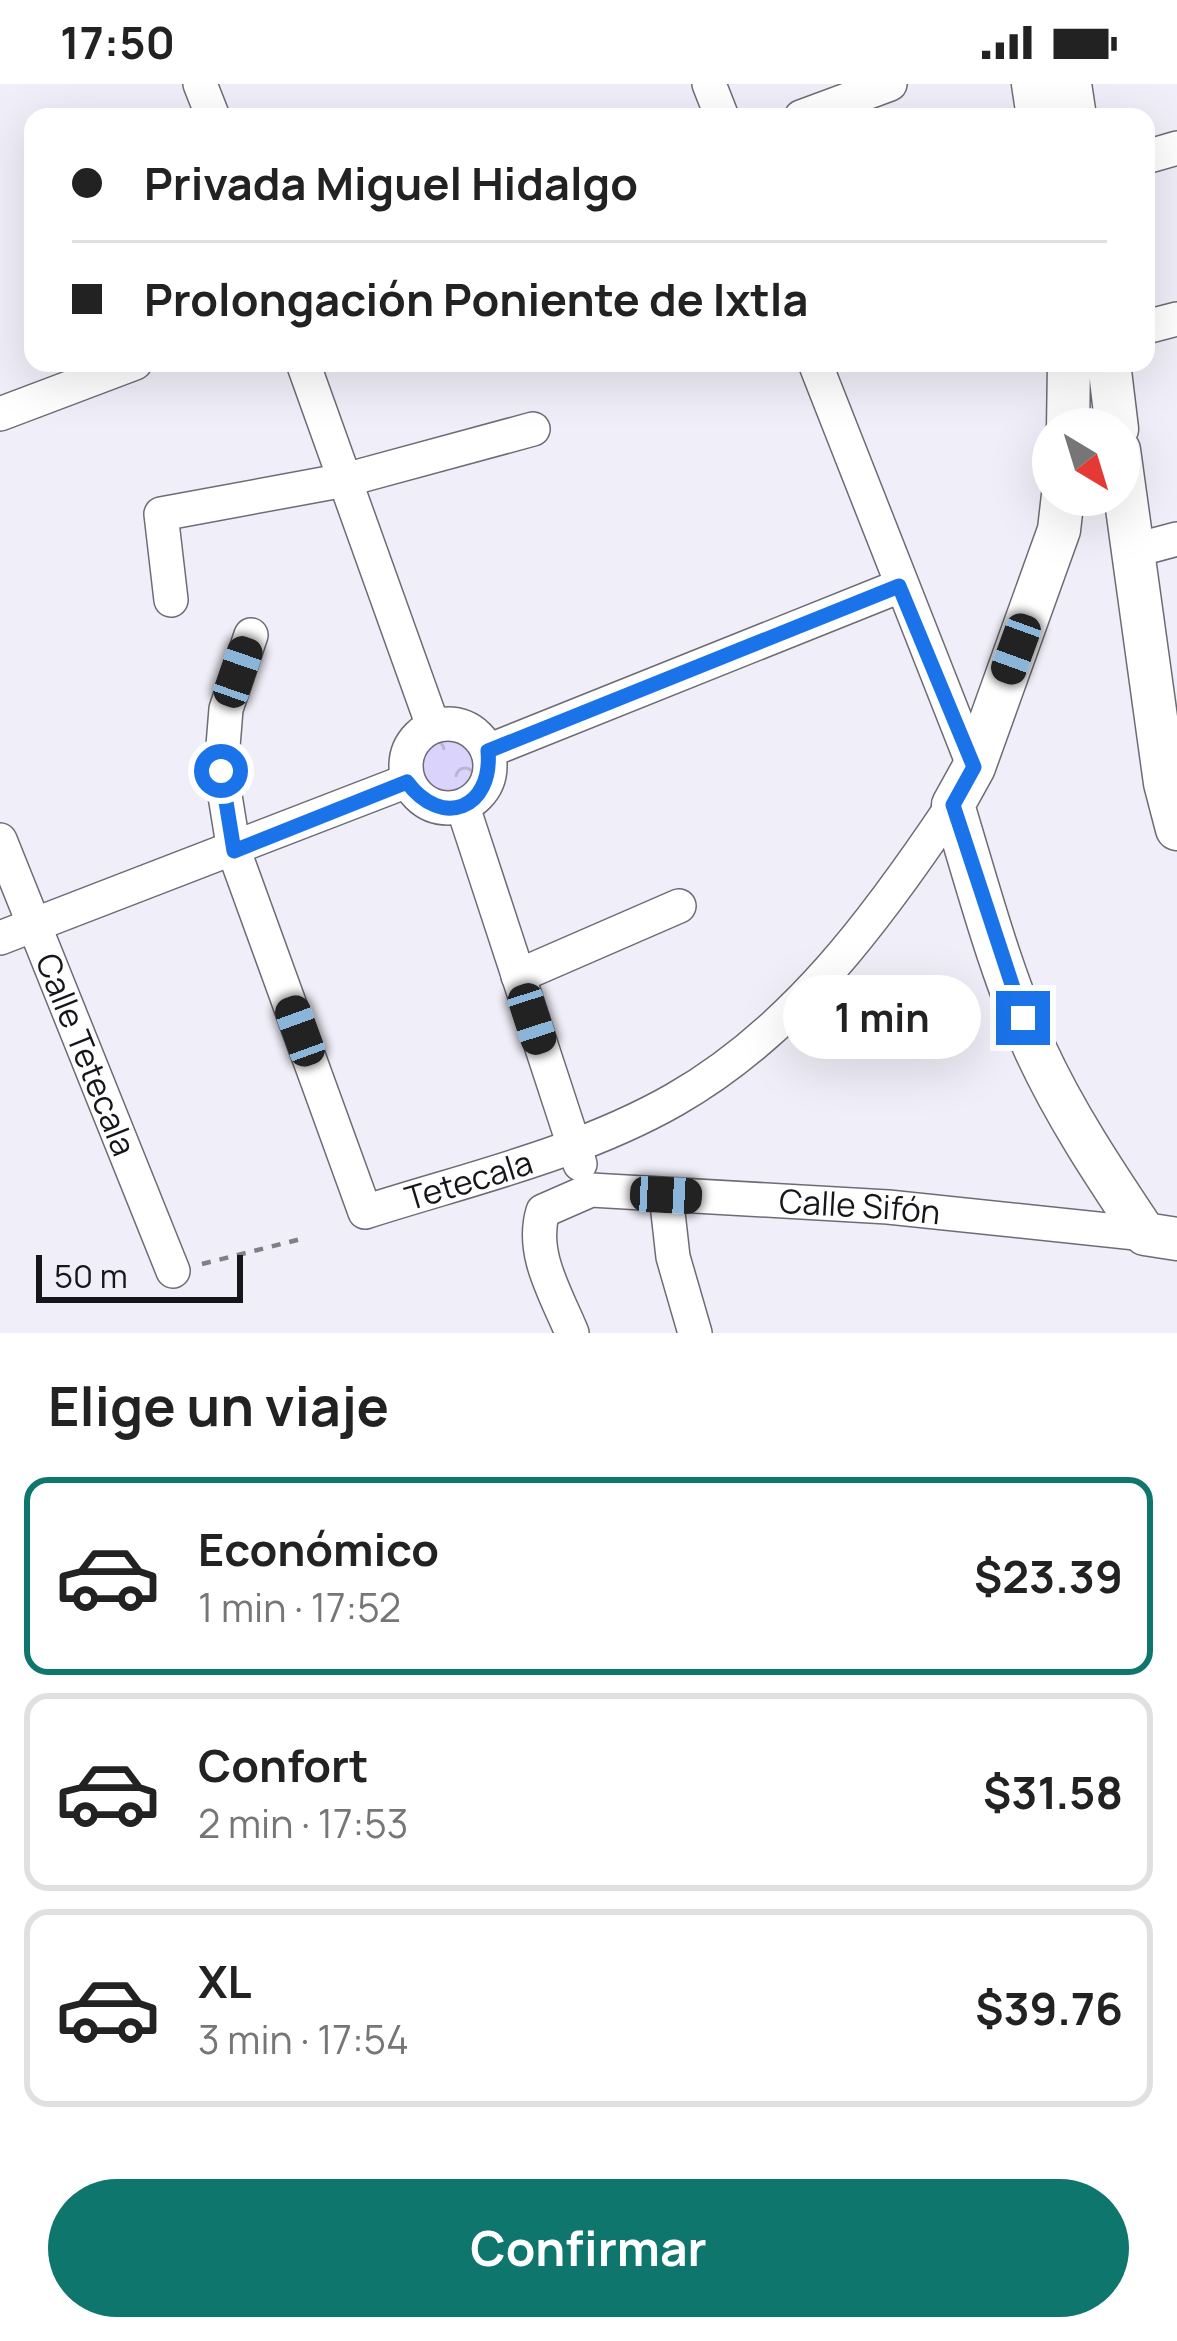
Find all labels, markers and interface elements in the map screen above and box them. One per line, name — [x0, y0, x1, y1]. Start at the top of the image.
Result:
text: 17:50 — [60, 11, 175, 73]
text: Privada Miguel Hidalgo — [144, 152, 638, 214]
text: Prolongación Poniente de Ixtla — [144, 268, 808, 330]
north arrow — [1032, 408, 1140, 516]
map controls — [1032, 408, 1140, 516]
car — [987, 609, 1045, 689]
car — [209, 632, 267, 712]
route start — [194, 744, 248, 798]
street label: Calle Tetecala — [26, 946, 147, 1162]
callout: 1 min — [783, 976, 981, 1060]
car — [504, 979, 560, 1059]
text: 1 min — [834, 990, 930, 1044]
car — [271, 991, 329, 1071]
route end — [996, 991, 1050, 1045]
street label: Tetecala — [400, 1139, 538, 1220]
car — [629, 1175, 703, 1215]
street label: Calle Sifón — [778, 1178, 943, 1234]
scale bar — [36, 1249, 243, 1302]
text: 50 m — [54, 1253, 128, 1298]
text: Elige un viaje — [48, 1368, 389, 1442]
text: Económico — [198, 1518, 439, 1580]
icon: car — [54, 1522, 162, 1630]
text: $23.39 — [974, 1545, 1123, 1607]
text: 1 min · 17:52 — [198, 1580, 401, 1634]
text: Confort — [198, 1734, 369, 1796]
icon: car — [54, 1738, 162, 1846]
text: $31.58 — [983, 1761, 1123, 1823]
text: 2 min · 17:53 — [198, 1796, 408, 1850]
text: XL — [198, 1950, 252, 2012]
icon: car — [54, 1954, 162, 2062]
text: $39.76 — [975, 1977, 1123, 2039]
text: 3 min · 17:54 — [198, 2012, 409, 2066]
button: Confirmar — [48, 2179, 1129, 2317]

